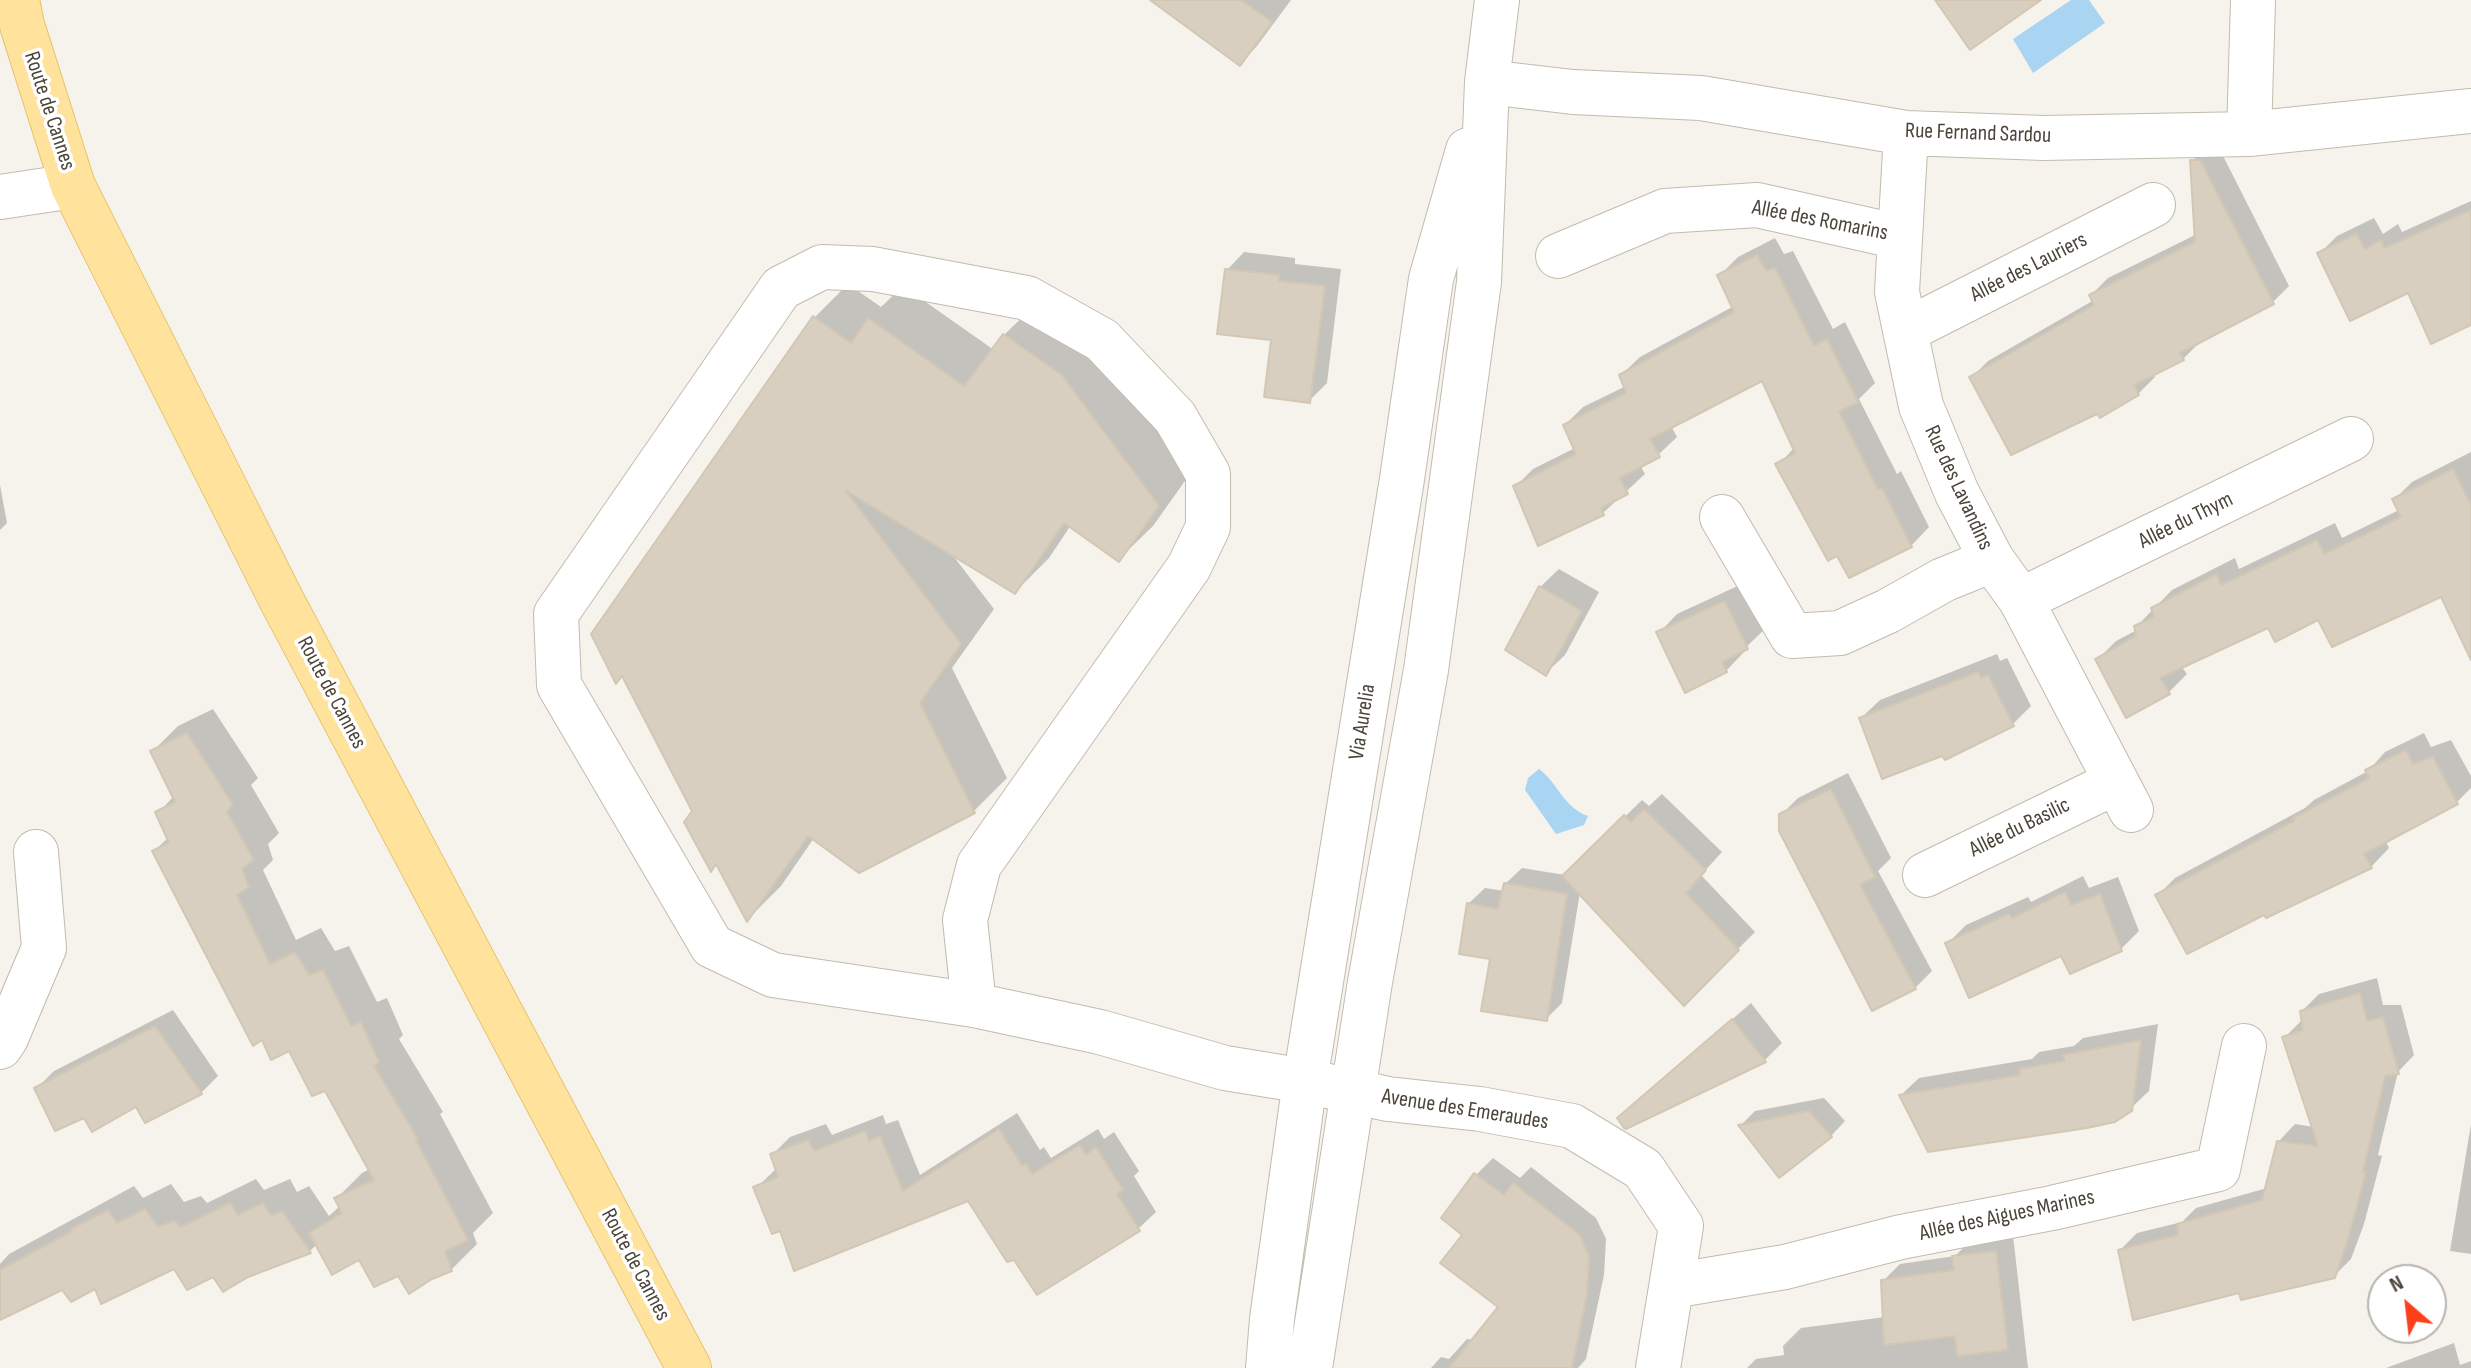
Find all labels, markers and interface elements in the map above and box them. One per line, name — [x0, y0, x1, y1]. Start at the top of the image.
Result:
street label: Route de Cannes — [17, 48, 81, 174]
street label: Rue Fernand Sardou — [1904, 118, 2052, 150]
street label: Allée des Romarins — [1750, 195, 1890, 247]
street label: Allée des Lauriers — [1966, 227, 2092, 309]
street label: Rue des Lavandins — [1918, 422, 1998, 554]
street label: Allée du Thym — [2135, 487, 2237, 555]
street label: Route de Cannes — [290, 633, 372, 753]
street label: Via Aurelia — [1344, 682, 1382, 762]
street label: Allée du Basilic — [1965, 792, 2075, 864]
street label: Avenue des Emeraudes — [1380, 1084, 1550, 1136]
street label: Allée des Aigues Marines — [1917, 1185, 2097, 1247]
street label: Route de Cannes — [594, 1205, 676, 1325]
north arrow — [2367, 1264, 2447, 1344]
text: N — [2385, 1269, 2408, 1299]

